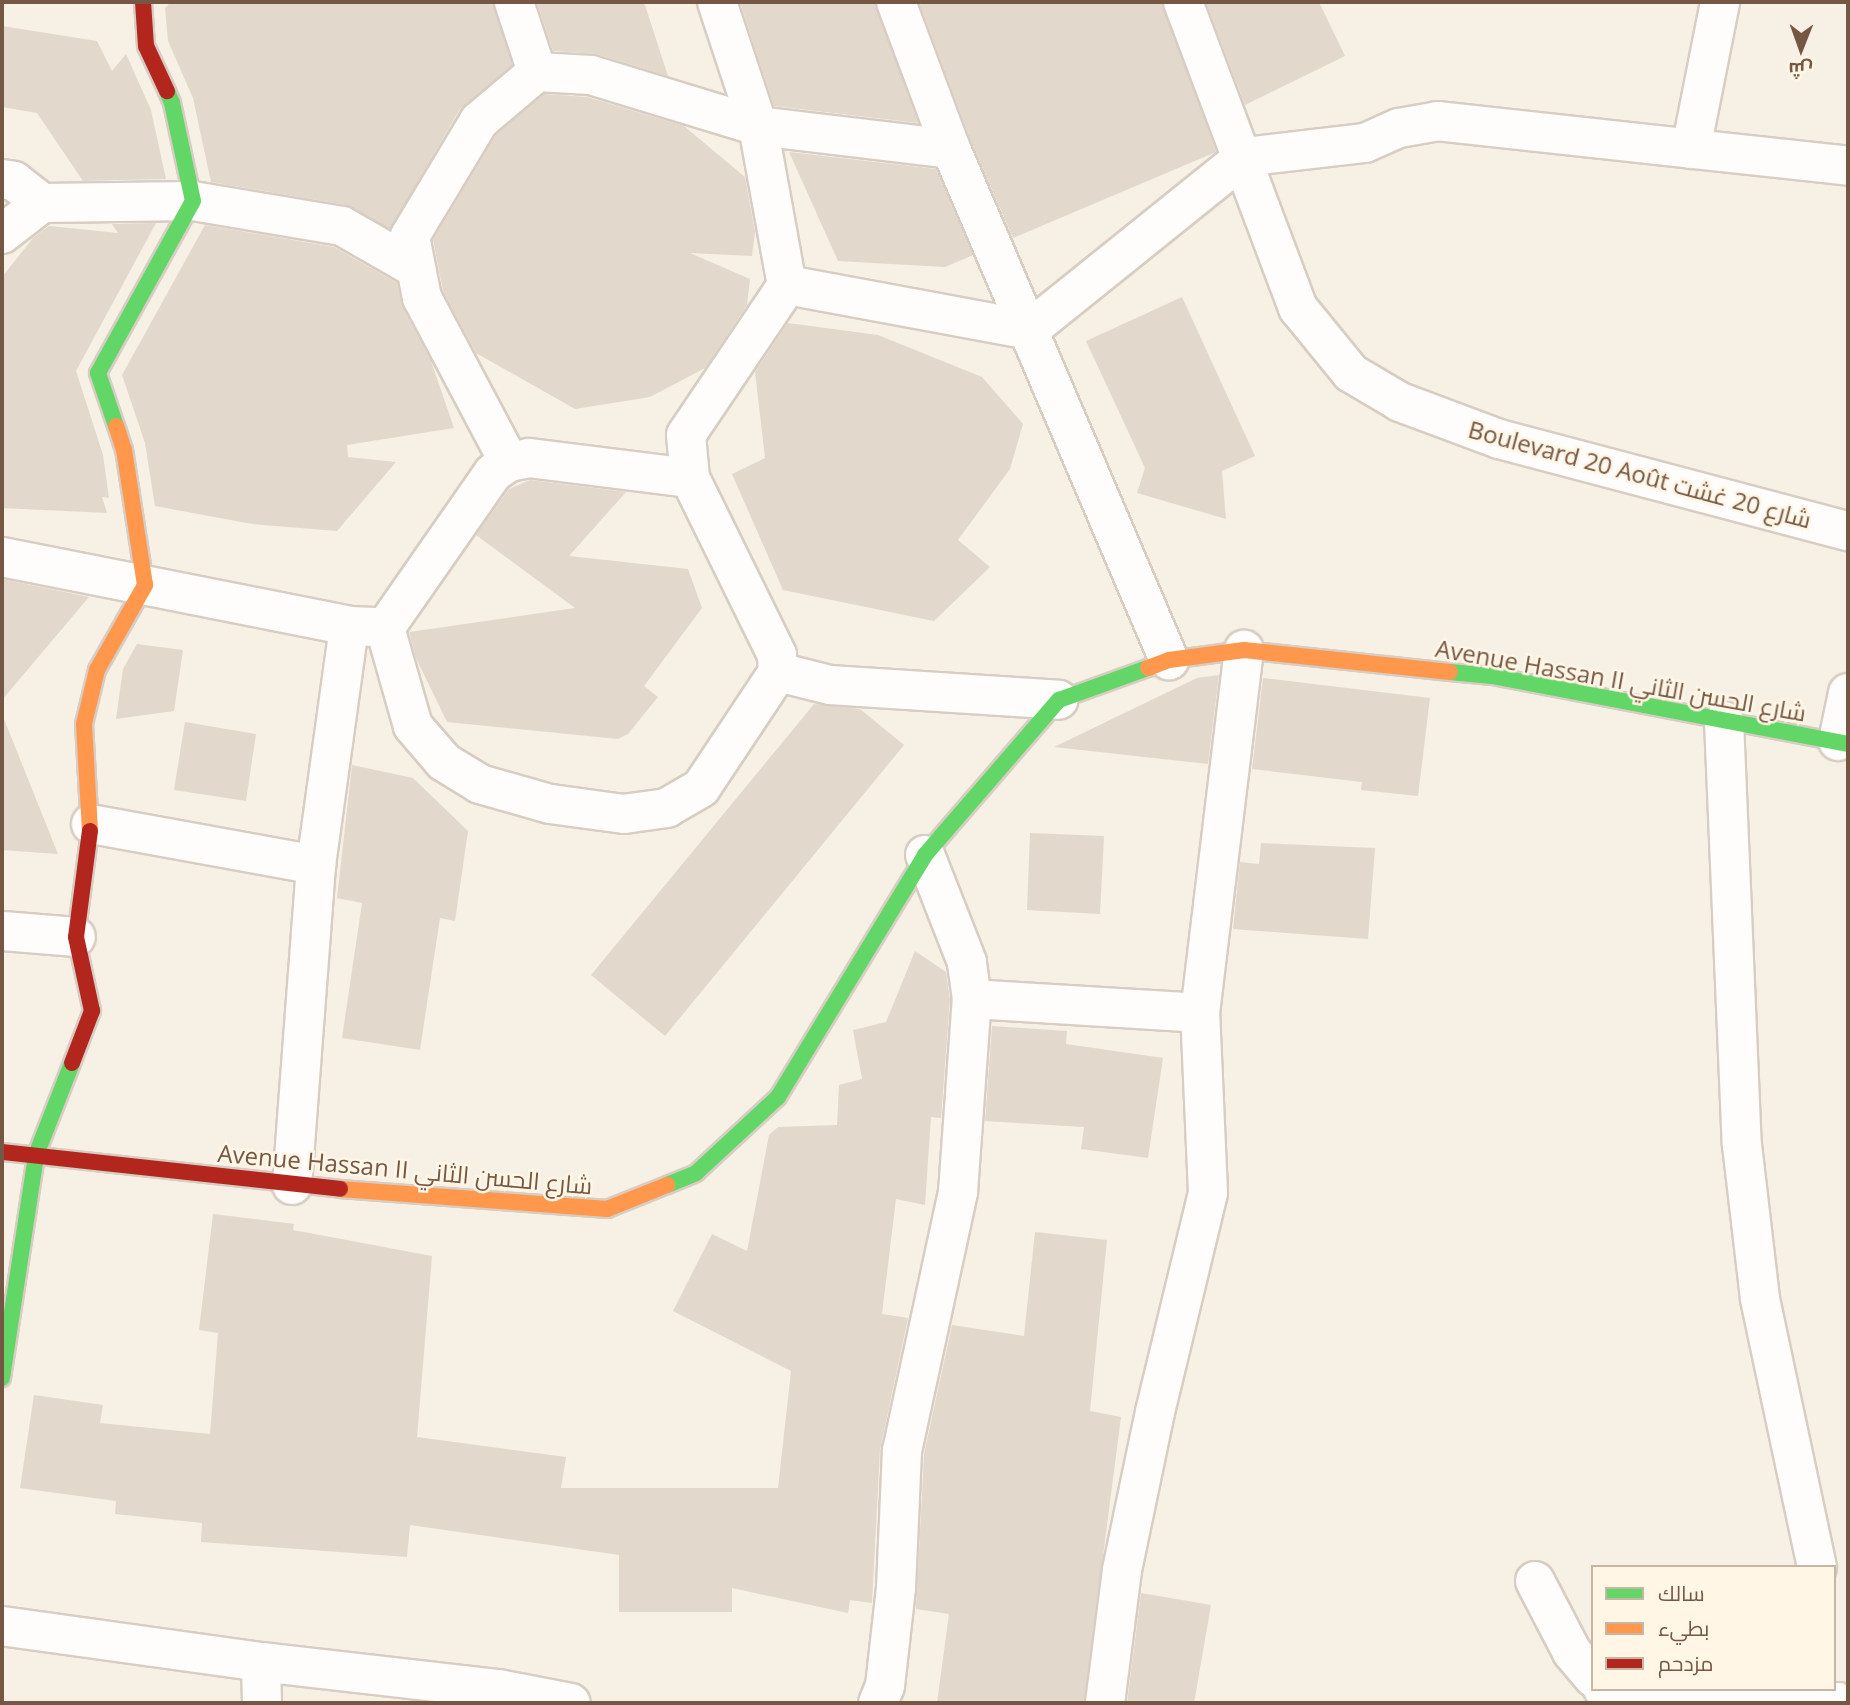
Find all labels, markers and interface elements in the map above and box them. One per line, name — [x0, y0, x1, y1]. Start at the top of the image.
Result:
north arrow — [1766, 14, 1836, 84]
text: ش — [1788, 57, 1813, 83]
street label: Boulevard 20 Août شارع 20 غشت — [1465, 414, 1815, 534]
street label: Avenue Hassan II شارع الحسن الثاني — [1433, 633, 1809, 727]
street label: Avenue Hassan II شارع الحسن الثاني — [217, 1138, 593, 1200]
legend — [1591, 1565, 1836, 1691]
text: سالك — [1658, 1579, 1705, 1607]
text: بطيء — [1658, 1614, 1709, 1642]
text: مزدحم — [1658, 1649, 1713, 1677]

